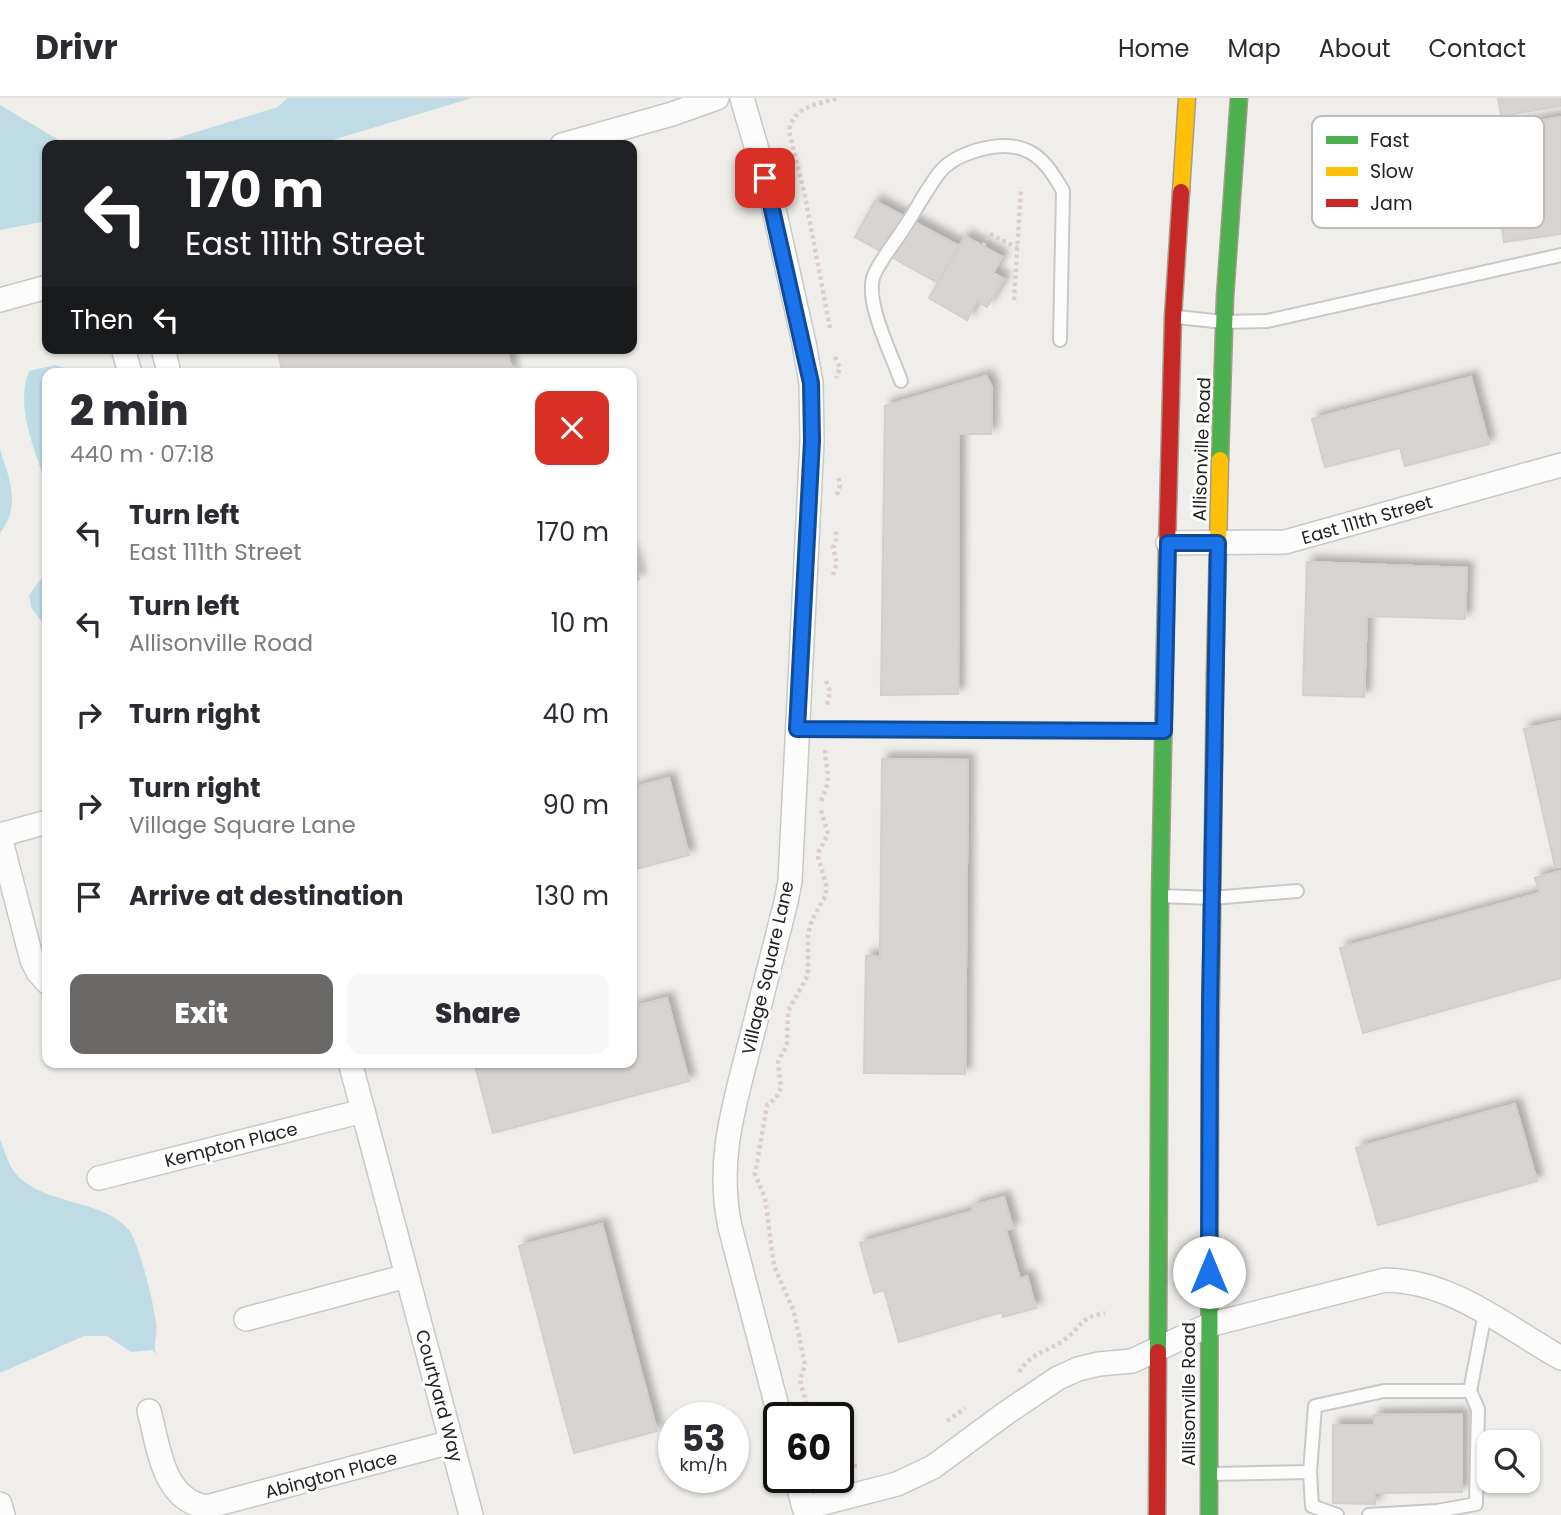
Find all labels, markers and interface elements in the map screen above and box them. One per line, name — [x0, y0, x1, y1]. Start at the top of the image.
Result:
text: Drivr — [35, 24, 118, 71]
text: Home — [1118, 32, 1190, 65]
text: Map — [1228, 32, 1281, 65]
text: About — [1319, 32, 1390, 65]
text: Contact — [1428, 32, 1526, 65]
legend — [1312, 116, 1544, 228]
text: Fast — [1370, 127, 1409, 154]
pin — [735, 148, 795, 208]
text: 170 m — [185, 156, 324, 224]
text: Slow — [1370, 158, 1414, 185]
icon: arrive — [746, 159, 784, 197]
icon: left — [70, 168, 161, 259]
text: Jam — [1370, 190, 1412, 217]
text: East 111th Street — [185, 221, 425, 266]
icon: left — [147, 301, 185, 339]
text: Then — [70, 302, 133, 338]
street label: Allisonville Road — [1186, 377, 1217, 521]
text: 2 min — [70, 381, 188, 440]
button: close — [535, 391, 609, 465]
text: 440 m · 07:18 — [70, 438, 214, 470]
street label: East 111th Street — [1299, 489, 1435, 550]
text: Turn left — [129, 497, 240, 533]
icon: left — [70, 514, 108, 552]
text: 170 m — [536, 514, 609, 550]
text: East 111th Street — [129, 536, 302, 568]
text: Turn left — [129, 588, 240, 624]
icon: left — [70, 605, 108, 643]
text: 10 m — [551, 605, 609, 641]
text: Allisonville Road — [129, 627, 313, 659]
icon: right — [70, 696, 108, 734]
text: Turn right — [129, 696, 261, 732]
text: 40 m — [543, 696, 609, 732]
text: Turn right — [129, 770, 261, 806]
icon: right — [70, 787, 108, 825]
text: 90 m — [543, 787, 609, 823]
text: Village Square Lane — [129, 809, 356, 841]
icon: arrive — [70, 878, 108, 916]
text: Arrive at destination — [129, 878, 404, 914]
text: 130 m — [535, 878, 609, 914]
street label: Village Square Lane — [735, 879, 800, 1057]
button: Exit — [70, 974, 333, 1054]
button: Share — [347, 974, 609, 1054]
street label: Kempton Place — [162, 1116, 300, 1173]
position arrow — [1172, 1235, 1246, 1309]
street label: Allisonville Road — [1176, 1322, 1201, 1466]
street label: Courtyard Way — [410, 1327, 469, 1465]
speed limit sign: 60 — [763, 1402, 854, 1493]
text: 53 — [682, 1414, 725, 1463]
map controls — [1477, 1430, 1540, 1493]
button: search — [1477, 1430, 1540, 1493]
street label: Abington Place — [262, 1445, 400, 1504]
text: km/h — [680, 1452, 727, 1477]

